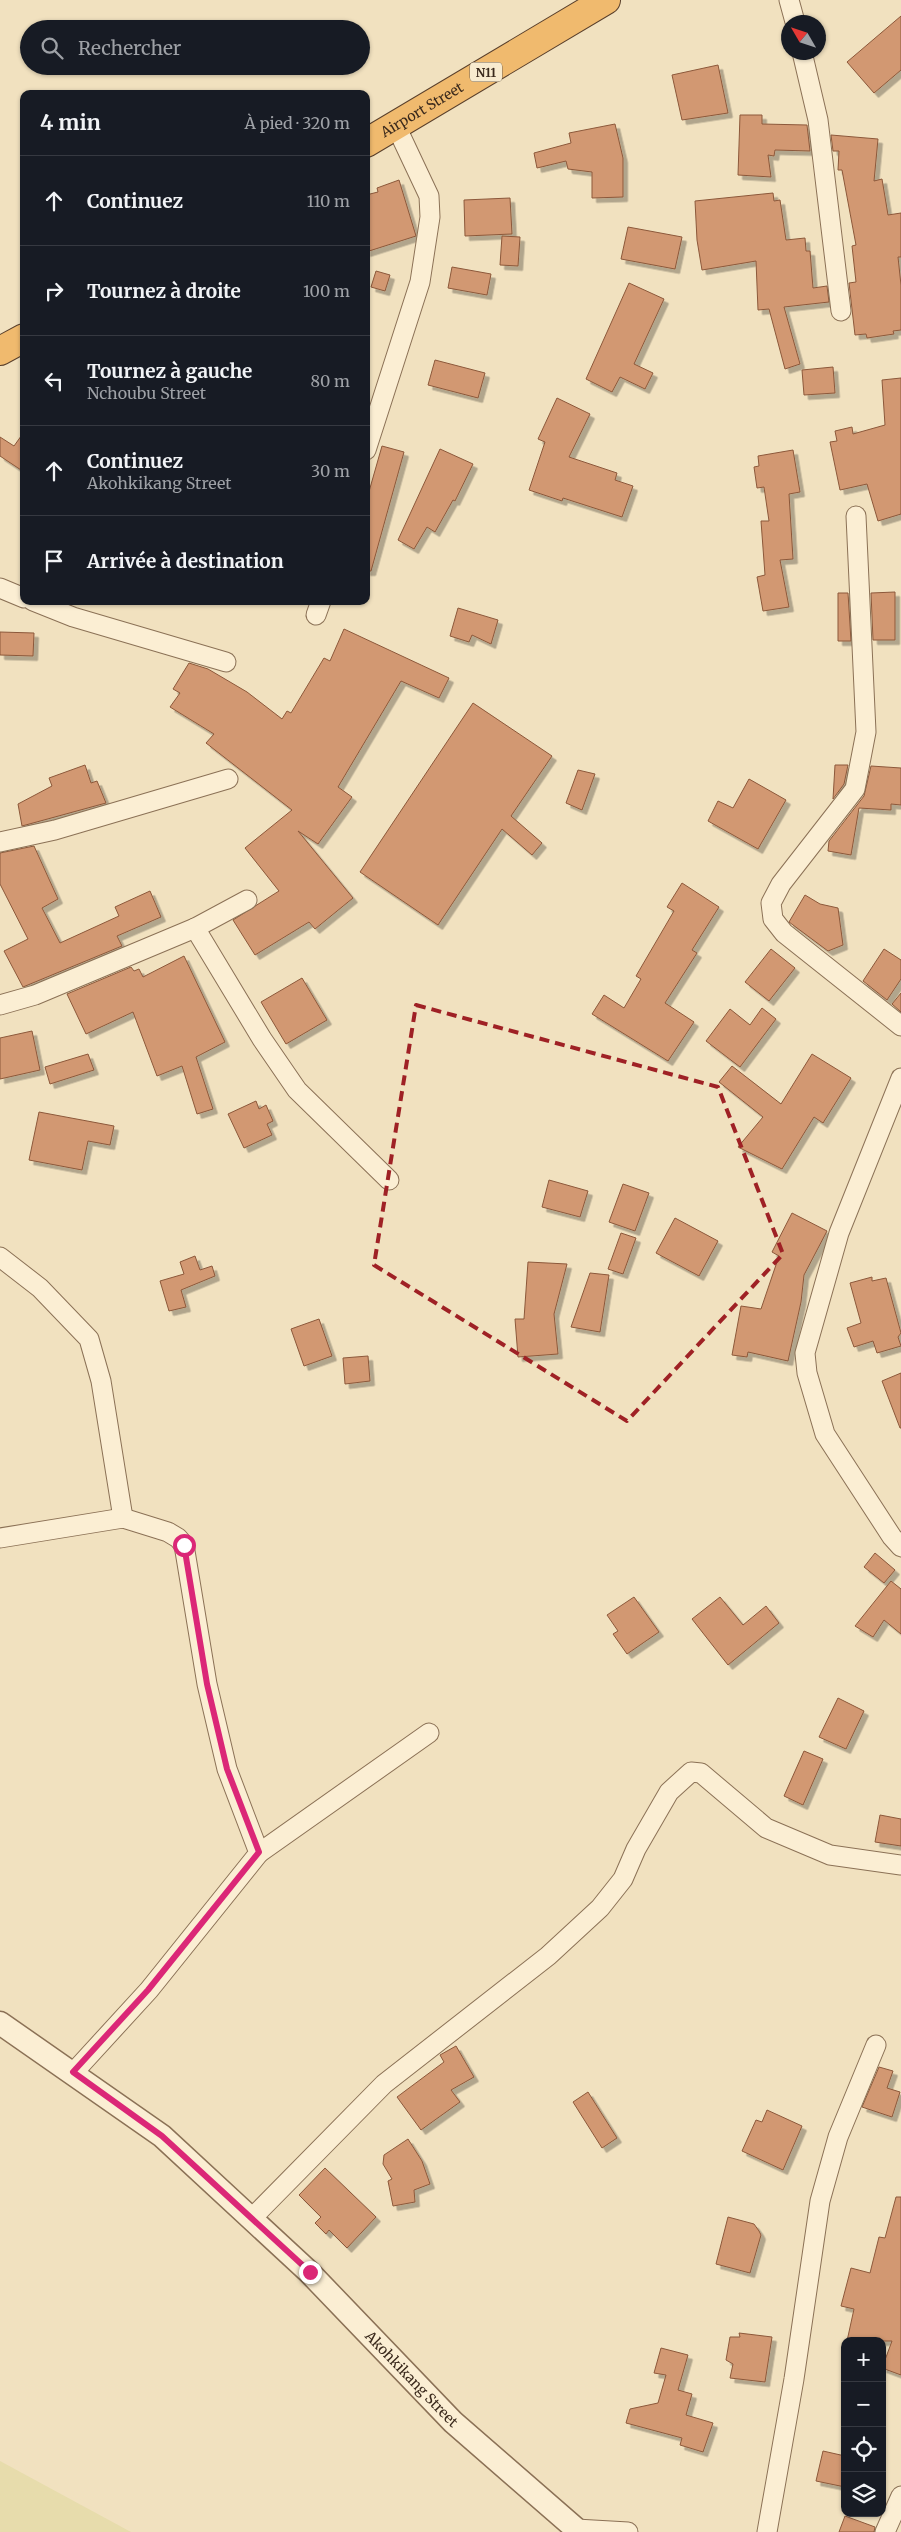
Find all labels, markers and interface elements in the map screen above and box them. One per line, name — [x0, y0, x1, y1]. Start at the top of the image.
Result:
north arrow — [781, 15, 826, 60]
search box — [20, 20, 370, 75]
icon: search — [38, 34, 66, 62]
text: Rechercher — [78, 36, 181, 60]
road number: N11 — [470, 62, 502, 82]
street label: Airport Street — [376, 78, 467, 142]
text: 4 min — [40, 109, 101, 136]
text: À pied · 320 m — [245, 113, 350, 133]
icon: ahead — [40, 187, 68, 215]
text: Continuez — [87, 189, 183, 213]
text: 110 m — [307, 191, 350, 211]
icon: right — [40, 277, 68, 305]
text: Tournez à droite — [87, 279, 241, 303]
text: 100 m — [303, 281, 350, 301]
text: Tournez à gauche — [87, 359, 252, 383]
icon: left — [40, 367, 68, 395]
text: 80 m — [311, 371, 350, 391]
text: Nchoubu Street — [87, 383, 206, 403]
text: Continuez — [87, 449, 183, 473]
icon: ahead — [40, 457, 68, 485]
text: 30 m — [311, 461, 350, 481]
text: Akohkikang Street — [87, 473, 232, 493]
icon: arrive — [40, 547, 68, 575]
text: Arrivée à destination — [87, 549, 284, 573]
route start — [173, 1534, 196, 1557]
route end — [299, 2261, 322, 2284]
street label: Akohkikang Street — [361, 2326, 462, 2431]
map controls — [841, 2337, 886, 2517]
button: + — [841, 2337, 886, 2382]
button: − — [841, 2382, 886, 2427]
button: locate — [841, 2427, 886, 2472]
button: layers — [841, 2472, 886, 2517]

